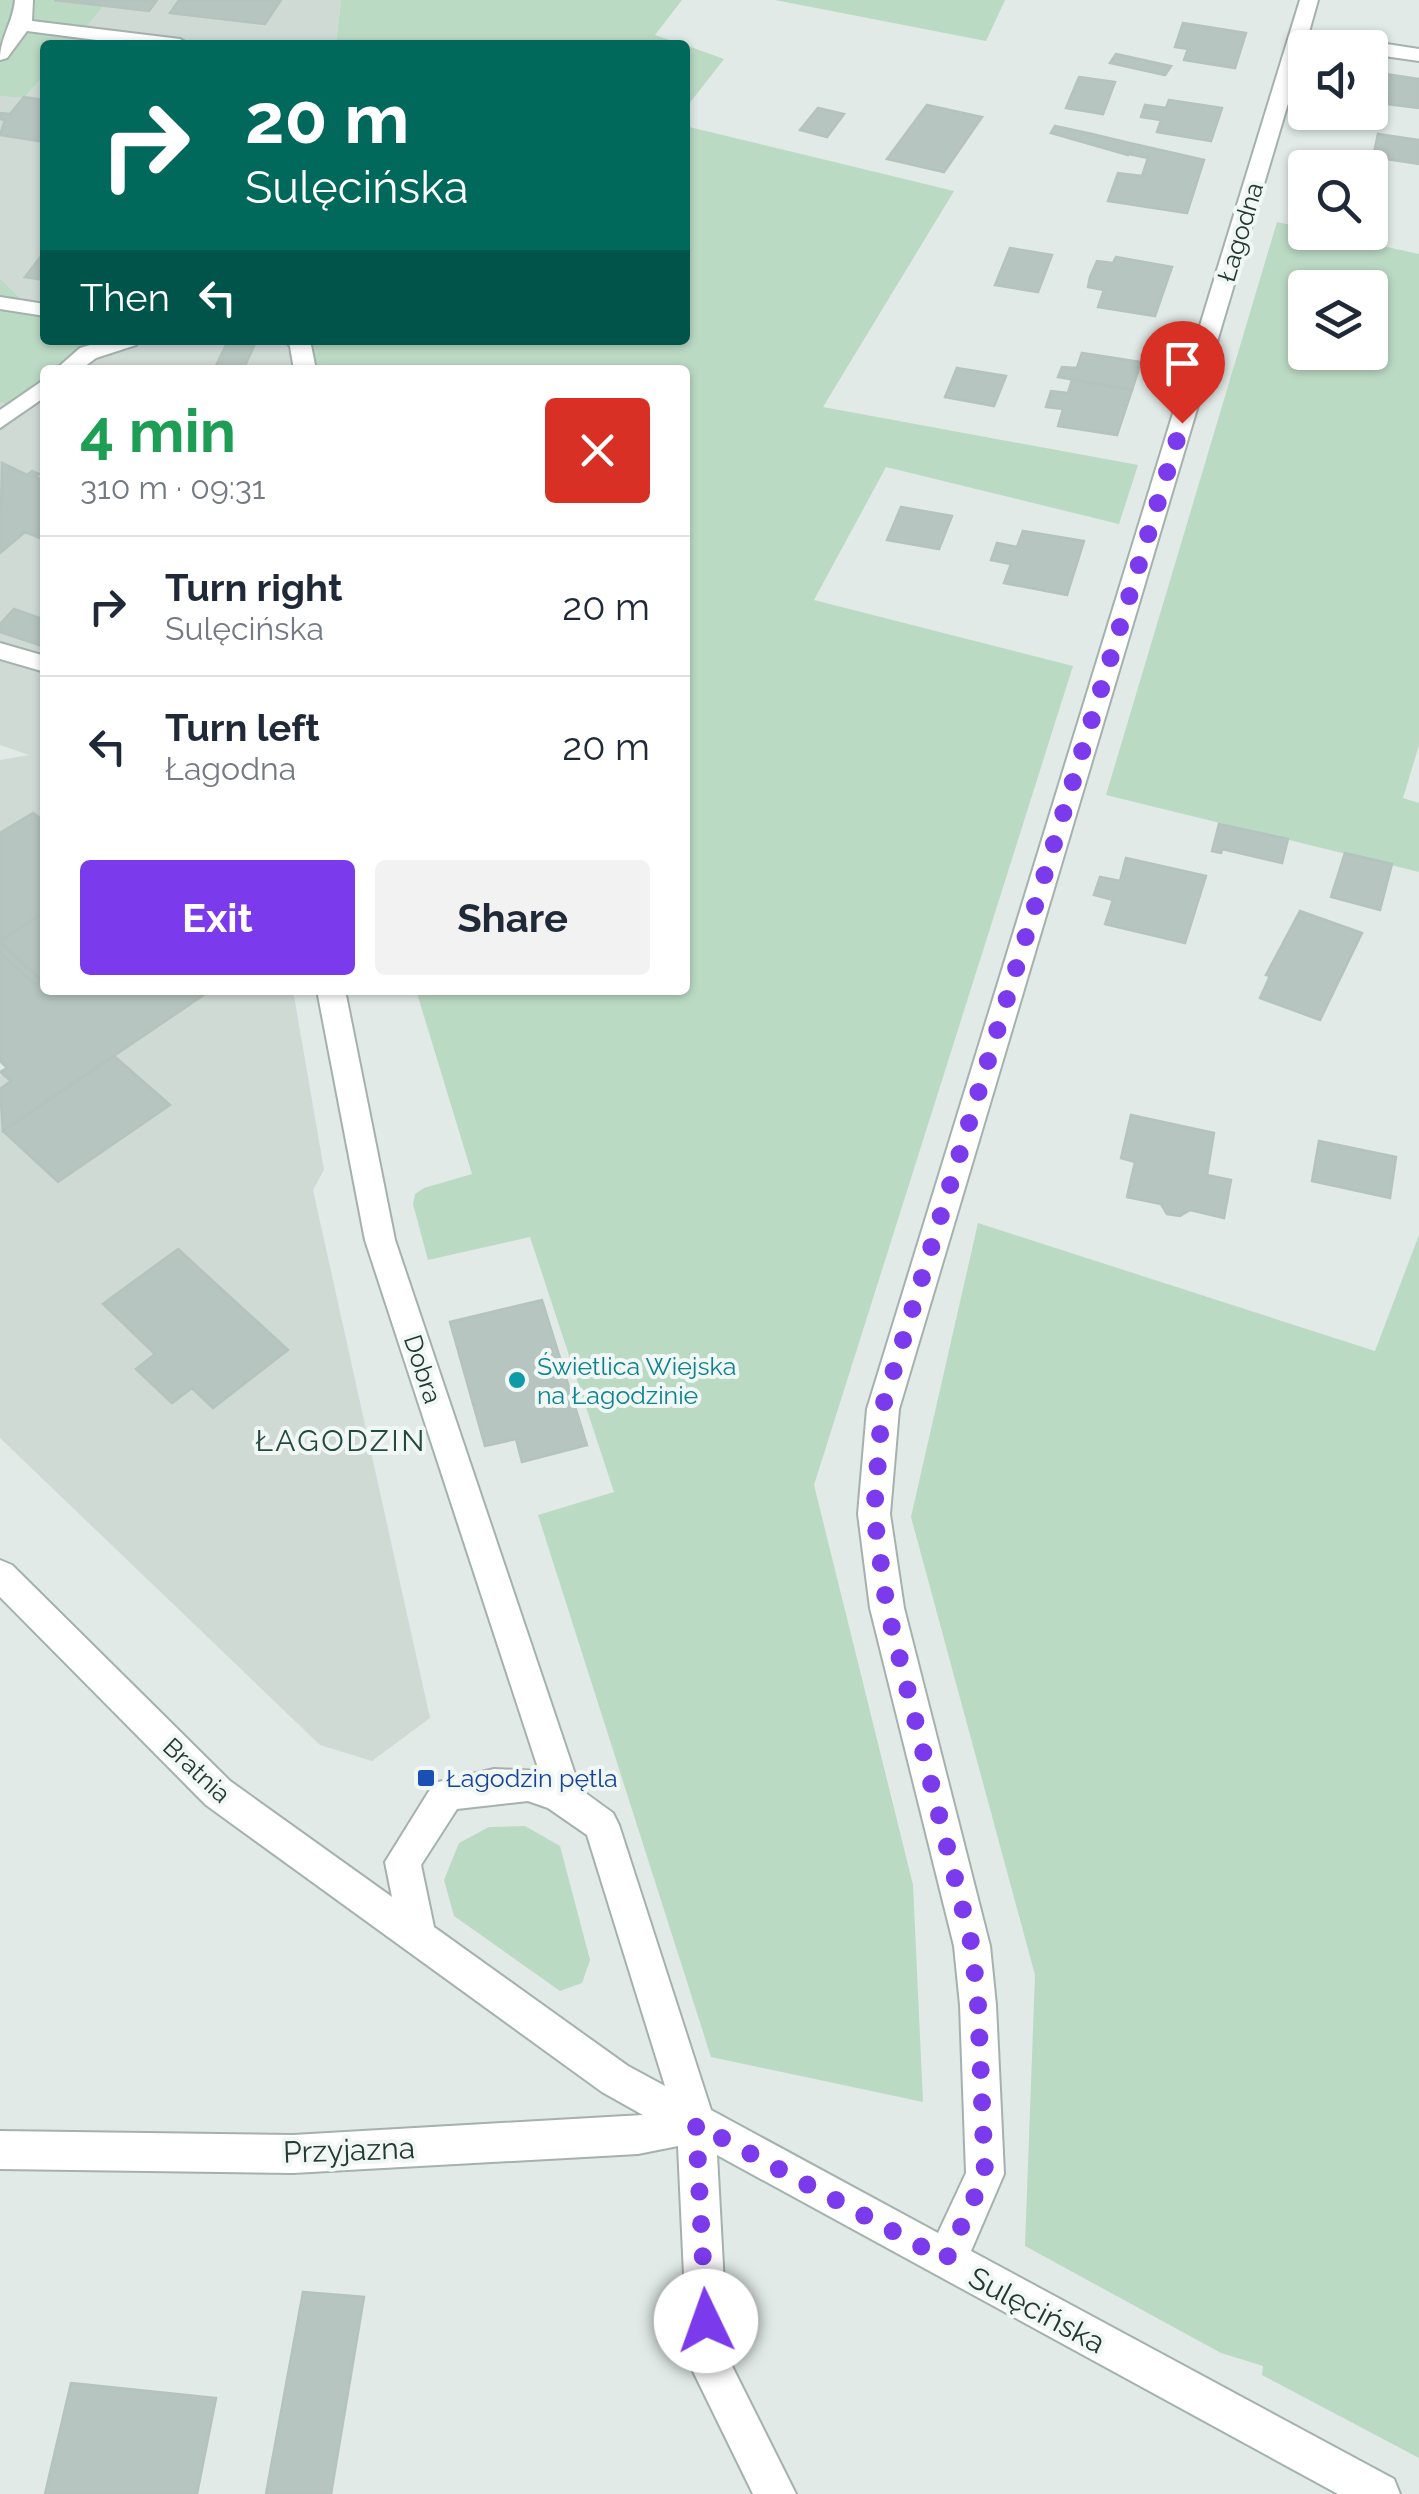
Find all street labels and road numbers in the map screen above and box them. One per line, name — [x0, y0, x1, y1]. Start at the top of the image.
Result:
street label: Łagodna — [1211, 179, 1269, 285]
street label: Dobra — [398, 1331, 448, 1407]
street label: Bratnia — [157, 1731, 237, 1809]
street label: Przyjazna — [282, 2130, 416, 2170]
street label: Sulęcińska — [963, 2260, 1111, 2360]

